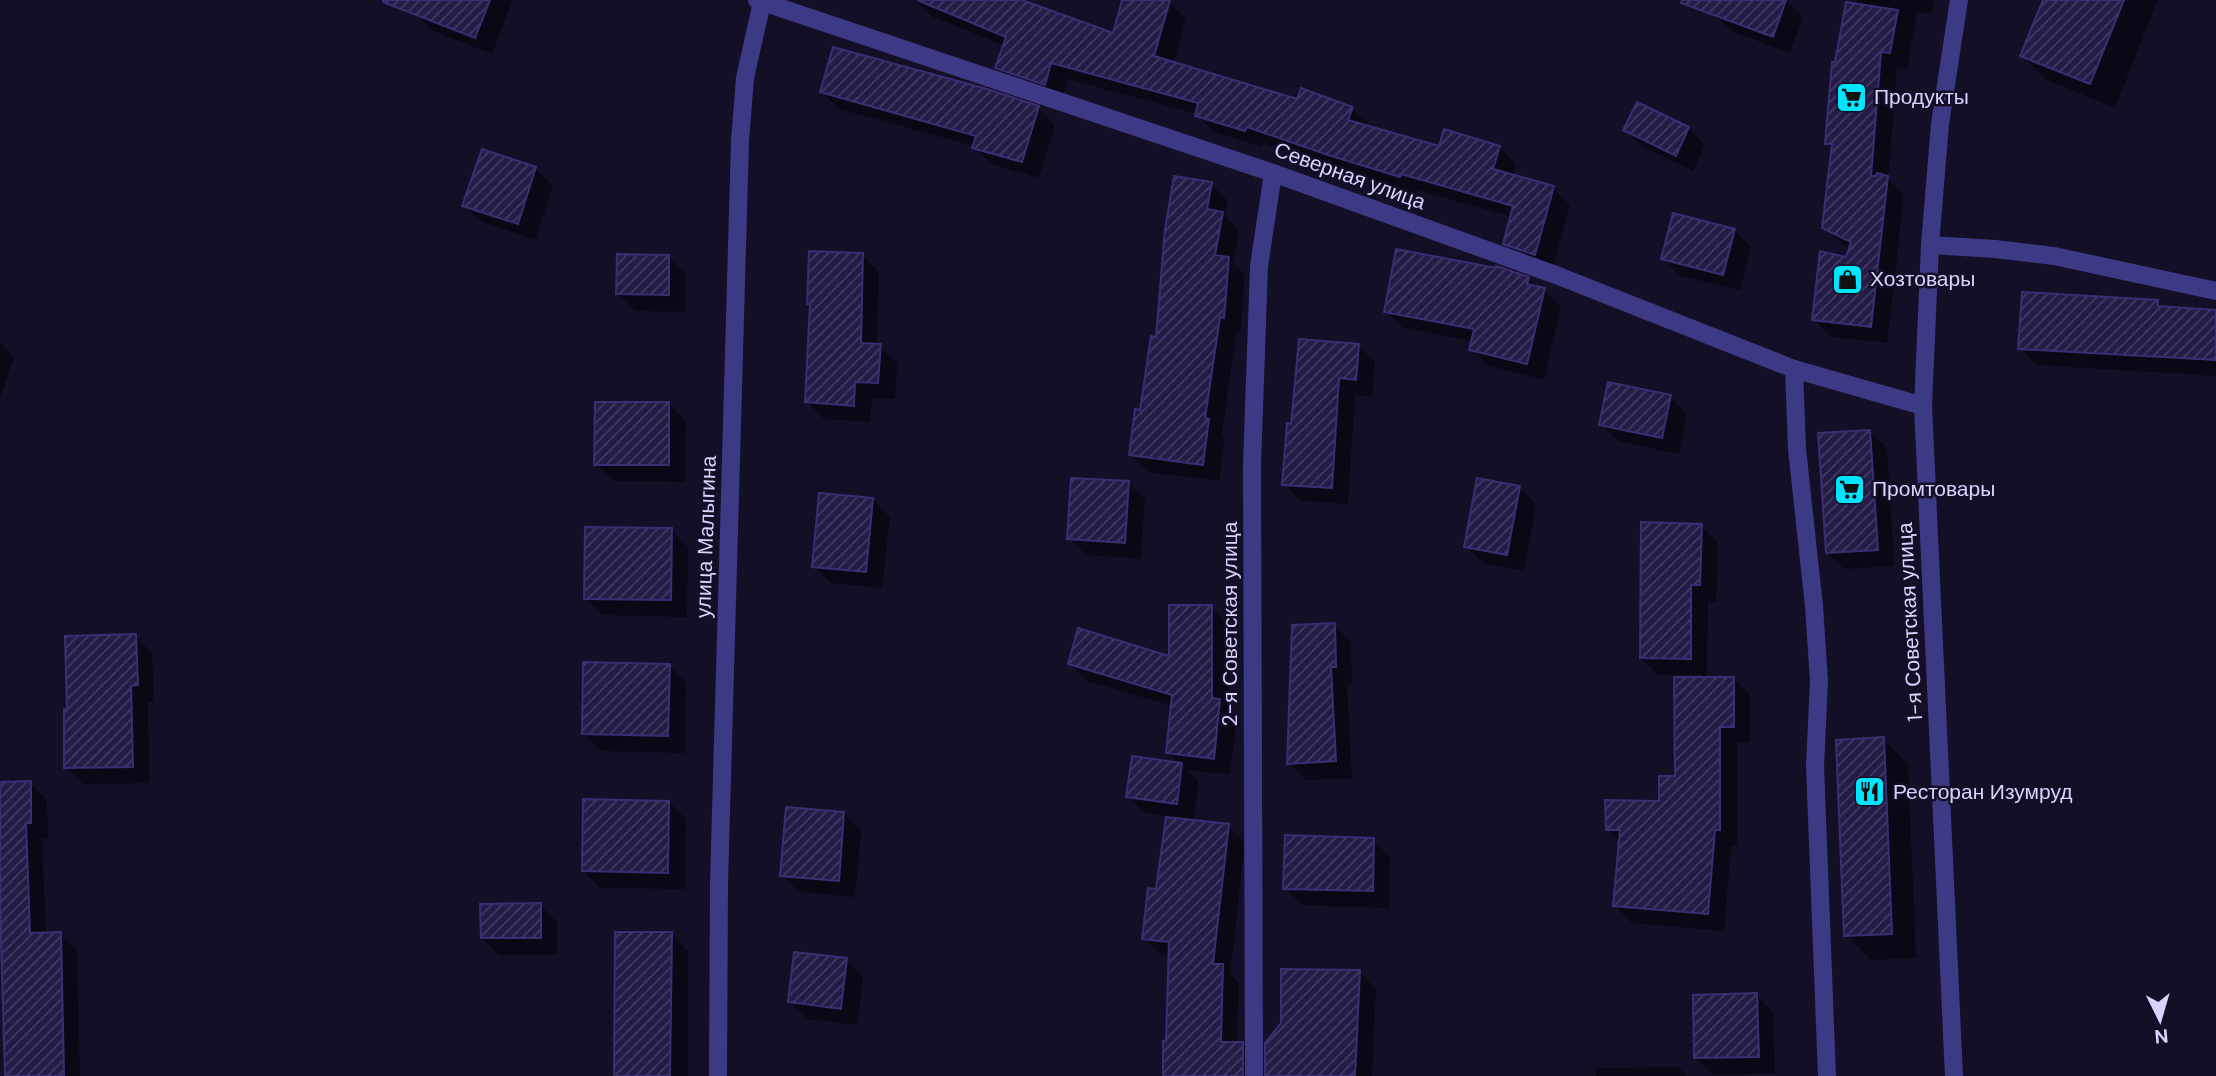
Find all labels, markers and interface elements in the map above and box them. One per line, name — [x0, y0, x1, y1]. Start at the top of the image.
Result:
supermarket icon: Продукты — [1834, 80, 1868, 114]
place label: Продукты — [1874, 83, 1969, 111]
street label: Северная улица — [1270, 136, 1430, 216]
shop icon: Хозтовары — [1830, 262, 1864, 296]
place label: Хозтовары — [1870, 265, 1975, 293]
street label: улица Малыгина — [689, 455, 723, 619]
supermarket icon: Промтовары — [1832, 472, 1866, 506]
place label: Промтовары — [1872, 475, 1995, 503]
street label: 2-я Советская улица — [1216, 521, 1244, 727]
street label: 1-я Советская улица — [1891, 521, 1929, 722]
restaurant icon: Ресторан Изумруд — [1853, 775, 1887, 809]
place label: Ресторан Изумруд — [1893, 778, 2073, 806]
north arrow — [2125, 985, 2195, 1055]
text: N — [2153, 1023, 2169, 1049]

